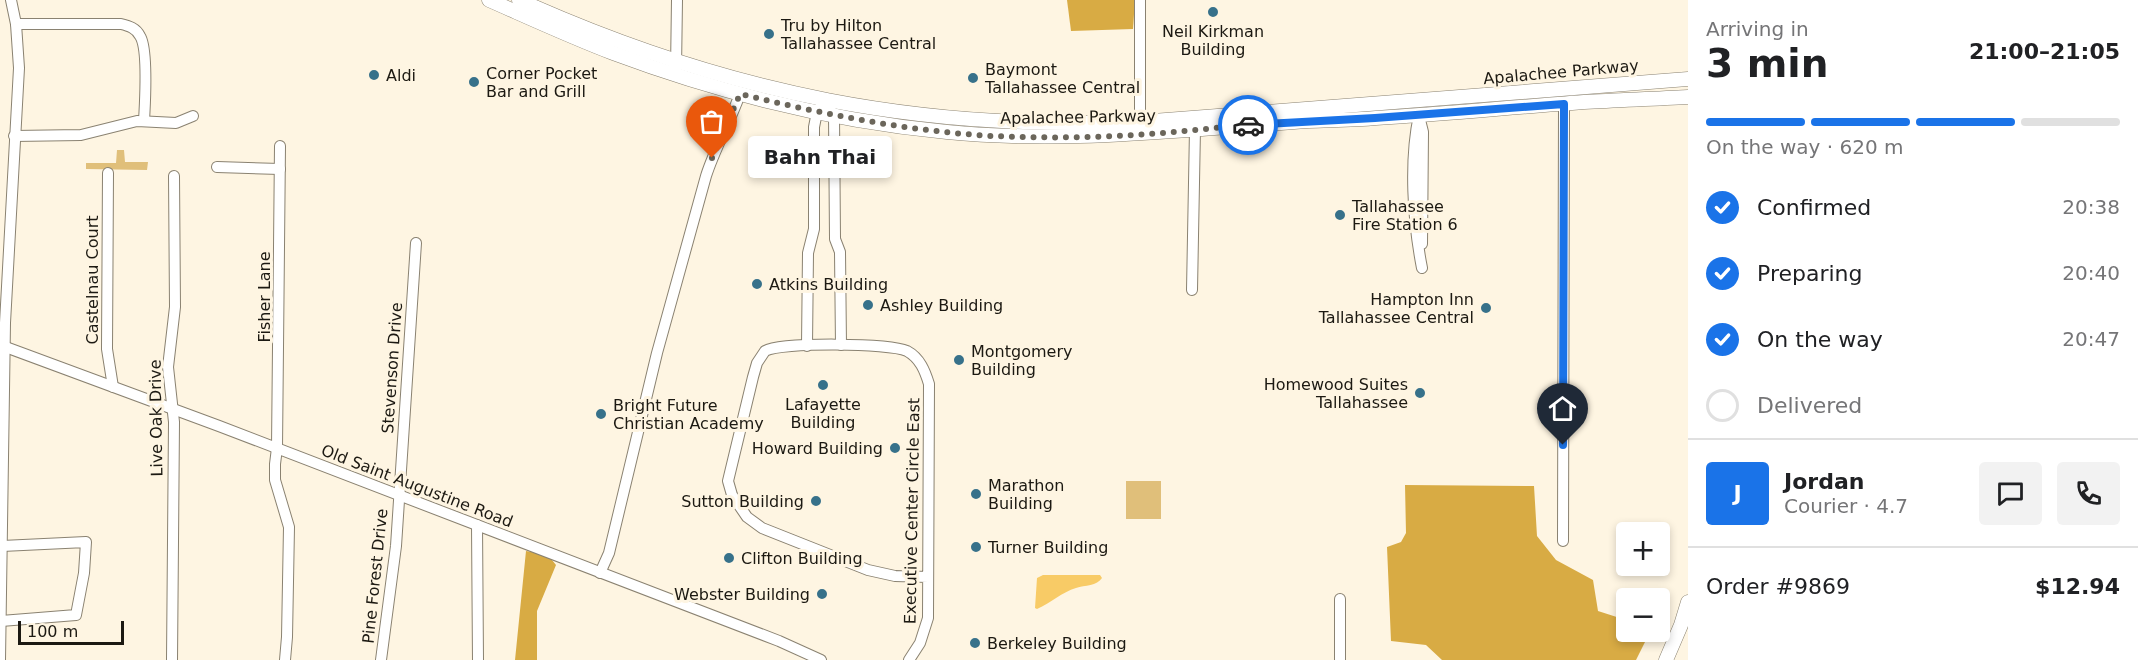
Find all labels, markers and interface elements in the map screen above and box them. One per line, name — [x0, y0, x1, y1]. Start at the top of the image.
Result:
marker: Neil Kirkman Building — [1206, 5, 1220, 19]
place label: Tru by Hilton Tallahassee Central — [780, 16, 936, 53]
text: Arriving in — [1706, 17, 1809, 41]
place label: Neil Kirkman Building — [1162, 22, 1264, 59]
marker: Tru by Hilton Tallahassee Central — [762, 27, 776, 41]
text: 21:00–21:05 — [1969, 39, 2120, 64]
text: 3 min — [1706, 41, 1828, 86]
street label: Apalachee Parkway — [1483, 56, 1639, 88]
place label: Baymont Tallahassee Central — [984, 60, 1140, 97]
place label: Corner Pocket Bar and Grill — [486, 64, 597, 101]
place label: Aldi — [386, 66, 416, 85]
marker: Aldi — [367, 68, 381, 82]
marker: Baymont Tallahassee Central — [966, 71, 980, 85]
marker: Corner Pocket Bar and Grill — [467, 75, 481, 89]
courier — [1218, 95, 1278, 155]
pin — [686, 96, 737, 158]
icon: bag — [695, 105, 728, 138]
street label: Apalachee Parkway — [1000, 106, 1156, 128]
icon: car — [1232, 109, 1265, 142]
text: On the way · 620 m — [1706, 135, 1904, 159]
callout: Bahn Thai — [748, 137, 892, 179]
text: Bahn Thai — [764, 145, 876, 169]
icon: check — [1706, 191, 1739, 224]
text: Confirmed — [1757, 195, 1871, 220]
text: 20:38 — [2062, 195, 2120, 219]
place label: Tallahassee Fire Station 6 — [1351, 197, 1458, 234]
marker: Tallahassee Fire Station 6 — [1333, 208, 1347, 222]
street label: Castelnau Court — [83, 216, 102, 345]
street label: Fisher Lane — [255, 251, 274, 343]
icon: check — [1706, 257, 1739, 290]
text: Preparing — [1757, 261, 1863, 286]
text: 20:40 — [2062, 261, 2120, 285]
place label: Atkins Building — [769, 275, 888, 294]
marker: Atkins Building — [750, 277, 764, 291]
place label: Hampton Inn Tallahassee Central — [1318, 290, 1474, 327]
place label: Ashley Building — [880, 296, 1003, 315]
marker: Ashley Building — [861, 298, 875, 312]
marker: Hampton Inn Tallahassee Central — [1479, 301, 1493, 315]
street label: Stevenson Drive — [378, 302, 406, 434]
icon: check — [1706, 323, 1739, 356]
text: On the way — [1757, 327, 1883, 352]
text: 20:47 — [2062, 327, 2120, 351]
place label: Montgomery Building — [971, 342, 1072, 379]
marker: Montgomery Building — [952, 353, 966, 367]
street label: Live Oak Drive — [145, 359, 167, 477]
place label: Homewood Suites Tallahassee — [1264, 375, 1408, 412]
marker: Lafayette Building — [816, 378, 830, 392]
pin — [1537, 383, 1588, 445]
marker: Homewood Suites Tallahassee — [1413, 386, 1427, 400]
icon: home — [1546, 392, 1579, 425]
text: Delivered — [1757, 393, 1862, 418]
place label: Lafayette Building — [785, 395, 861, 432]
place label: Bright Future Christian Academy — [613, 396, 764, 433]
street label: Executive Center Circle East — [901, 398, 923, 624]
marker: Bright Future Christian Academy — [594, 407, 608, 421]
place label: Howard Building — [752, 439, 883, 458]
street label: Old Saint Augustine Road — [318, 441, 516, 531]
marker: Howard Building — [888, 441, 902, 455]
button: chat — [1979, 462, 2042, 525]
button: phone — [2057, 462, 2120, 525]
text: Jordan — [1784, 469, 1864, 494]
place label: Marathon Building — [988, 476, 1064, 513]
text: J — [1733, 481, 1742, 506]
marker: Marathon Building — [969, 487, 983, 501]
place label: Sutton Building — [681, 492, 804, 511]
marker: Sutton Building — [809, 494, 823, 508]
text: Courier · 4.7 — [1784, 494, 1908, 518]
street label: Pine Forest Drive — [358, 508, 392, 644]
map controls — [1616, 522, 1670, 642]
button: + — [1616, 522, 1670, 576]
place label: Turner Building — [987, 538, 1108, 557]
marker: Turner Building — [969, 540, 983, 554]
place label: Clifton Building — [741, 549, 863, 568]
marker: Clifton Building — [722, 551, 736, 565]
text: Order #9869 — [1706, 574, 1850, 599]
text: $12.94 — [2035, 574, 2120, 599]
place label: Webster Building — [674, 585, 810, 604]
marker: Webster Building — [815, 587, 829, 601]
button: − — [1616, 588, 1670, 642]
scale bar — [18, 618, 124, 646]
text: 100 m — [27, 622, 78, 641]
place label: Berkeley Building — [987, 634, 1127, 653]
marker: Berkeley Building — [968, 636, 982, 650]

